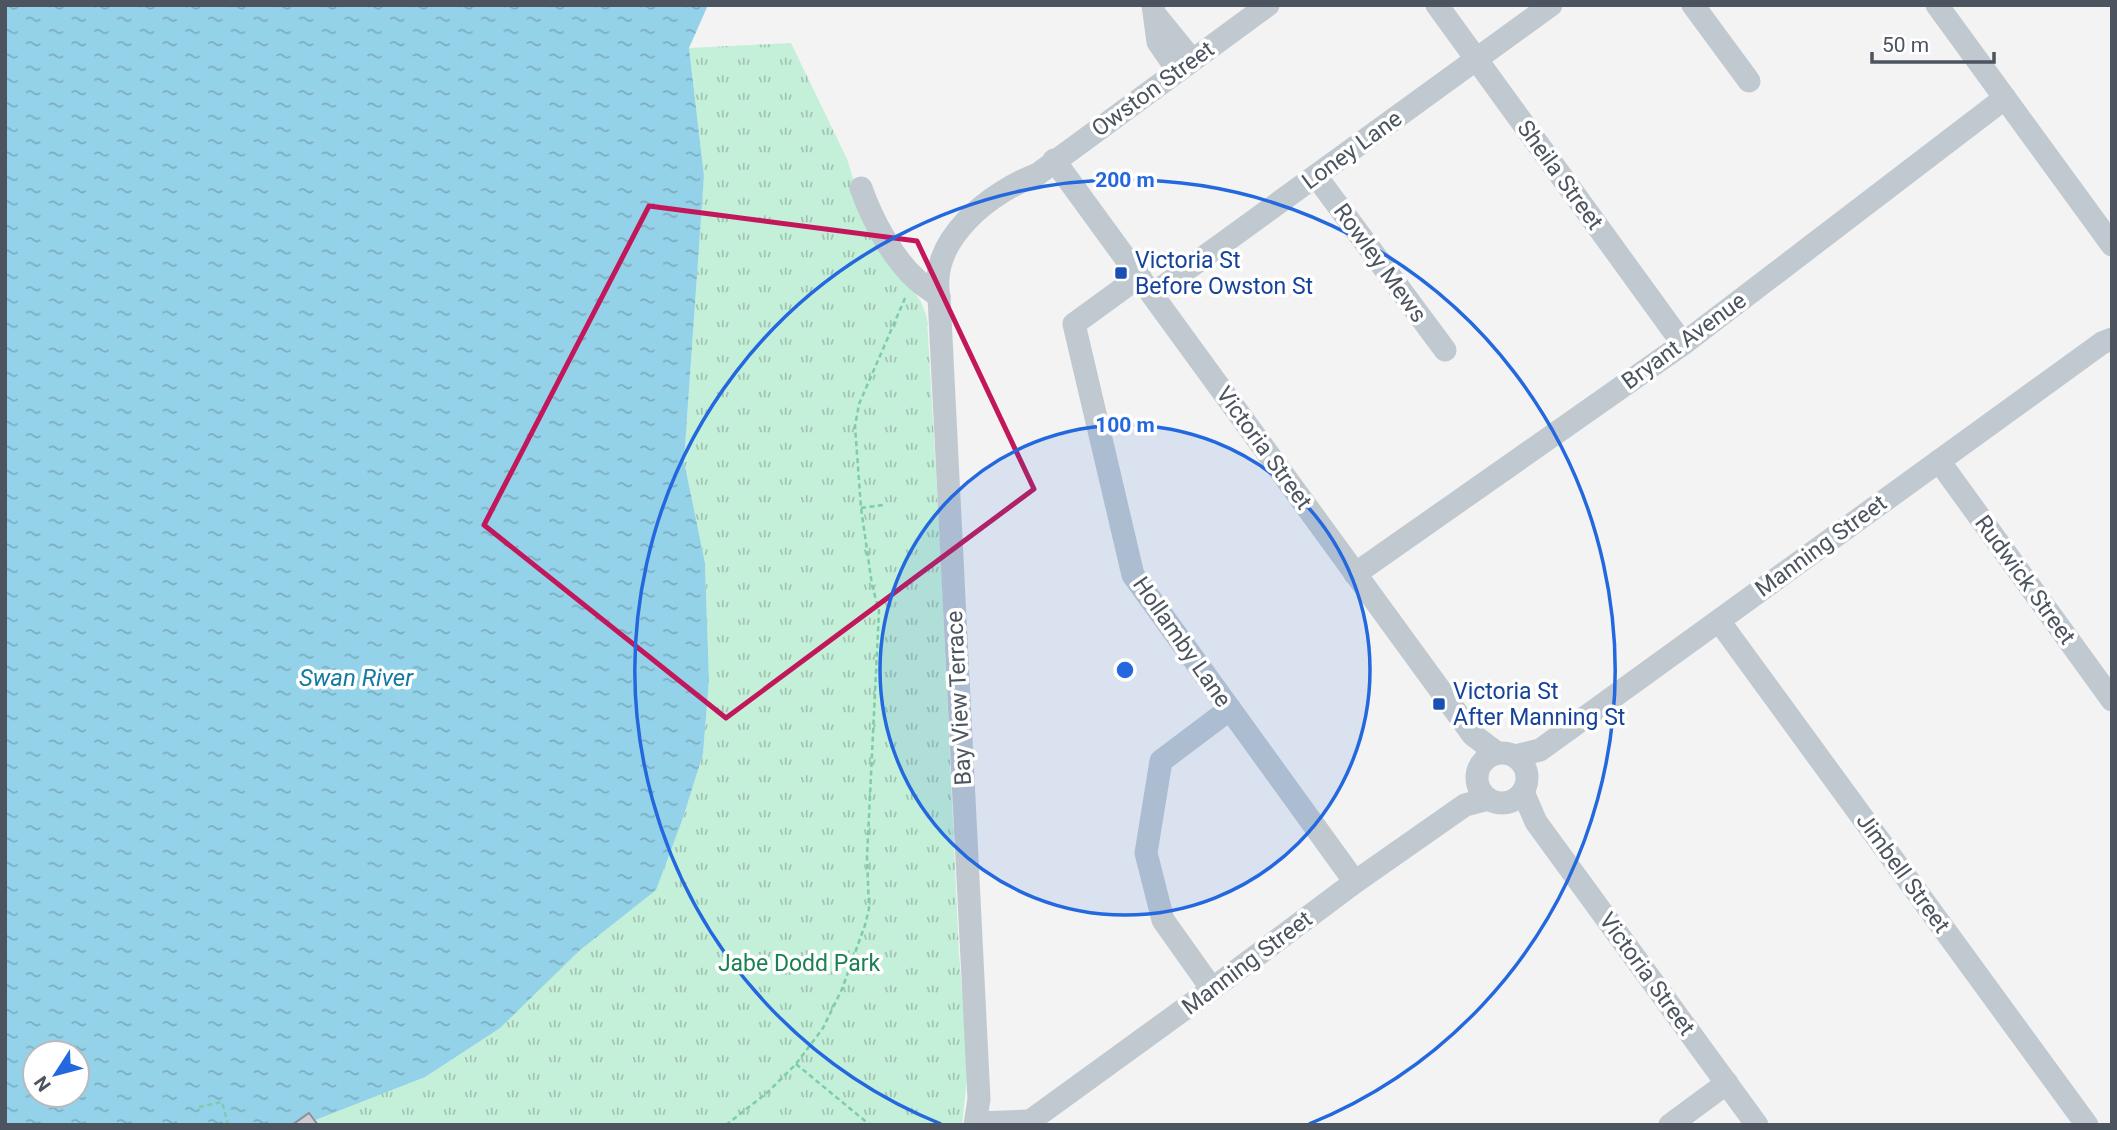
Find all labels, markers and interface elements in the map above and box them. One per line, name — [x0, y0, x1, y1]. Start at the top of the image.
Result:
scale bar — [1872, 21, 1994, 65]
text: 50 m — [1882, 33, 1929, 57]
street label: Owston Street — [1087, 36, 1219, 142]
street label: Loney Lane — [1297, 105, 1407, 195]
street label: Sheila Street — [1511, 115, 1609, 235]
text: 200 m — [1095, 168, 1155, 192]
street label: Rowley Mews — [1328, 198, 1432, 328]
place label: Victoria St Before Owston St — [1135, 247, 1313, 300]
marker: Victoria St Before Owston St — [1113, 265, 1129, 281]
street label: Bryant Avenue — [1617, 287, 1751, 395]
street label: Victoria Street — [1210, 381, 1318, 515]
text: 100 m — [1095, 413, 1155, 437]
street label: Manning Street — [1750, 489, 1892, 603]
street label: Rudwick Street — [1969, 510, 2081, 650]
street label: Hollamby Lane — [1127, 572, 1237, 712]
street label: Bay View Terrace — [941, 610, 977, 786]
centre of rings — [1113, 658, 1137, 682]
water label: Swan River — [299, 664, 414, 692]
place label: Victoria St After Manning St — [1453, 678, 1625, 731]
marker: Victoria St After Manning St — [1431, 696, 1447, 712]
street label: Jimbell Street — [1851, 808, 1955, 938]
street label: Manning Street — [1177, 905, 1317, 1021]
street label: Victoria Street — [1593, 907, 1701, 1041]
park label: Jabe Dodd Park — [718, 950, 880, 977]
north arrow — [21, 1039, 91, 1109]
text: N — [29, 1072, 56, 1096]

